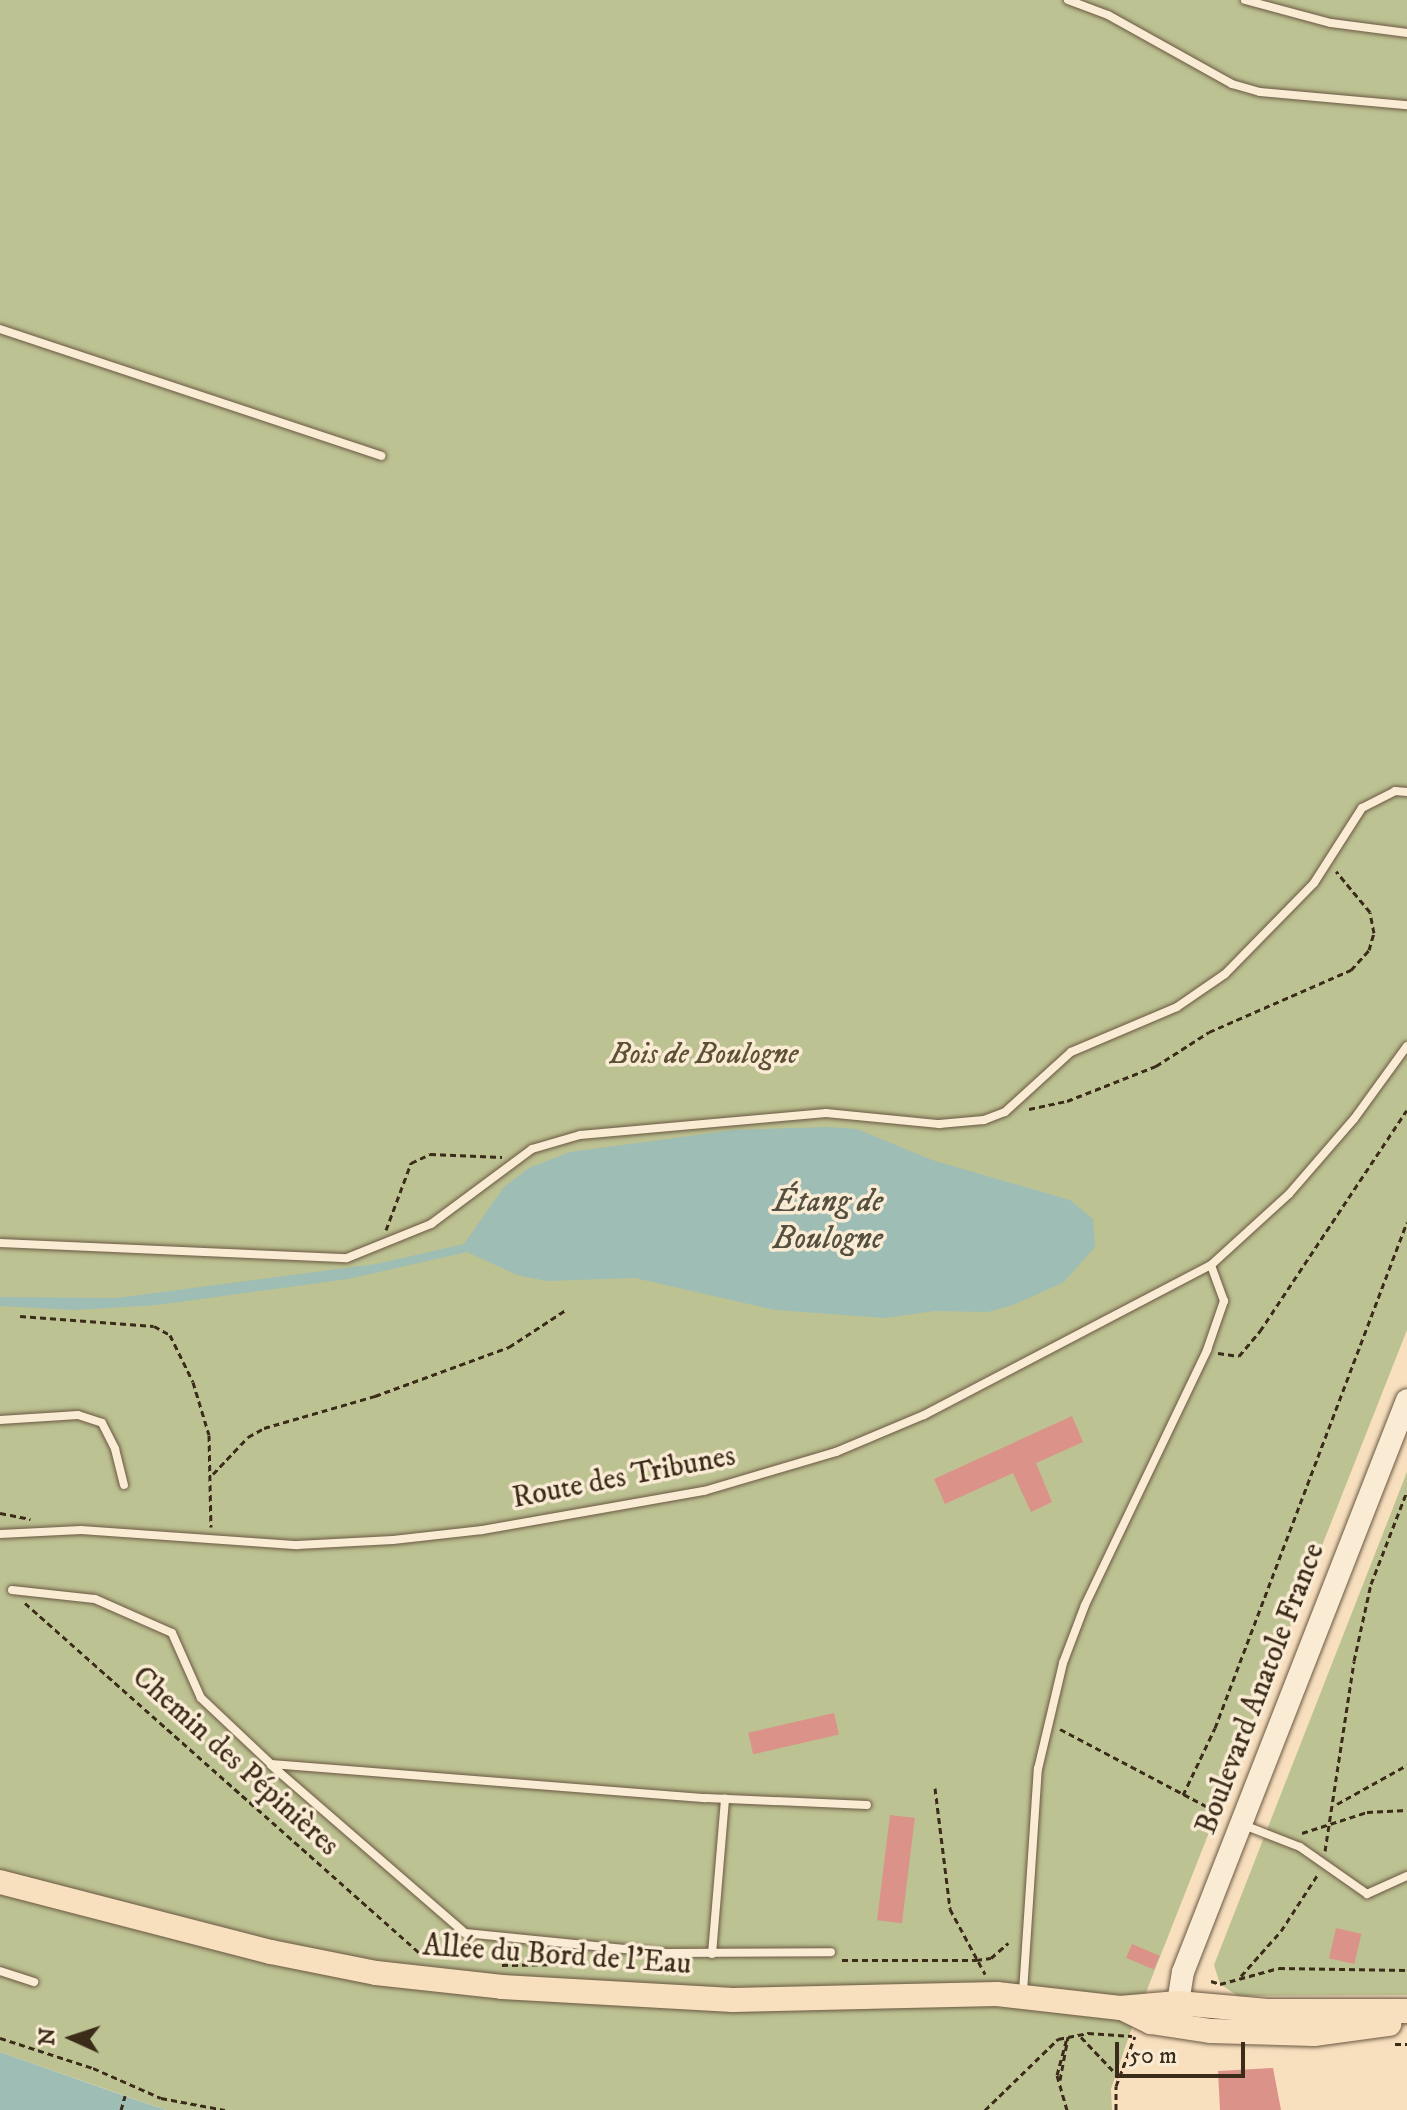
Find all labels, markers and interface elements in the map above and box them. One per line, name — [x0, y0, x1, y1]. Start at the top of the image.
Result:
park label: Bois de Boulogne — [610, 1037, 798, 1073]
water label: Étang de Boulogne — [773, 1184, 883, 1259]
street label: Route des Tribunes — [509, 1439, 739, 1517]
street label: Boulevard Anatole France — [1189, 1538, 1333, 1840]
street label: Chemin des Pépinières — [124, 1660, 346, 1864]
street label: Allée du Bord de l'Eau — [422, 1929, 692, 1983]
north arrow — [32, 1998, 112, 2078]
scale bar — [1119, 2026, 1249, 2076]
text: N — [34, 2027, 61, 2046]
text: 50 m — [1129, 2041, 1177, 2071]

